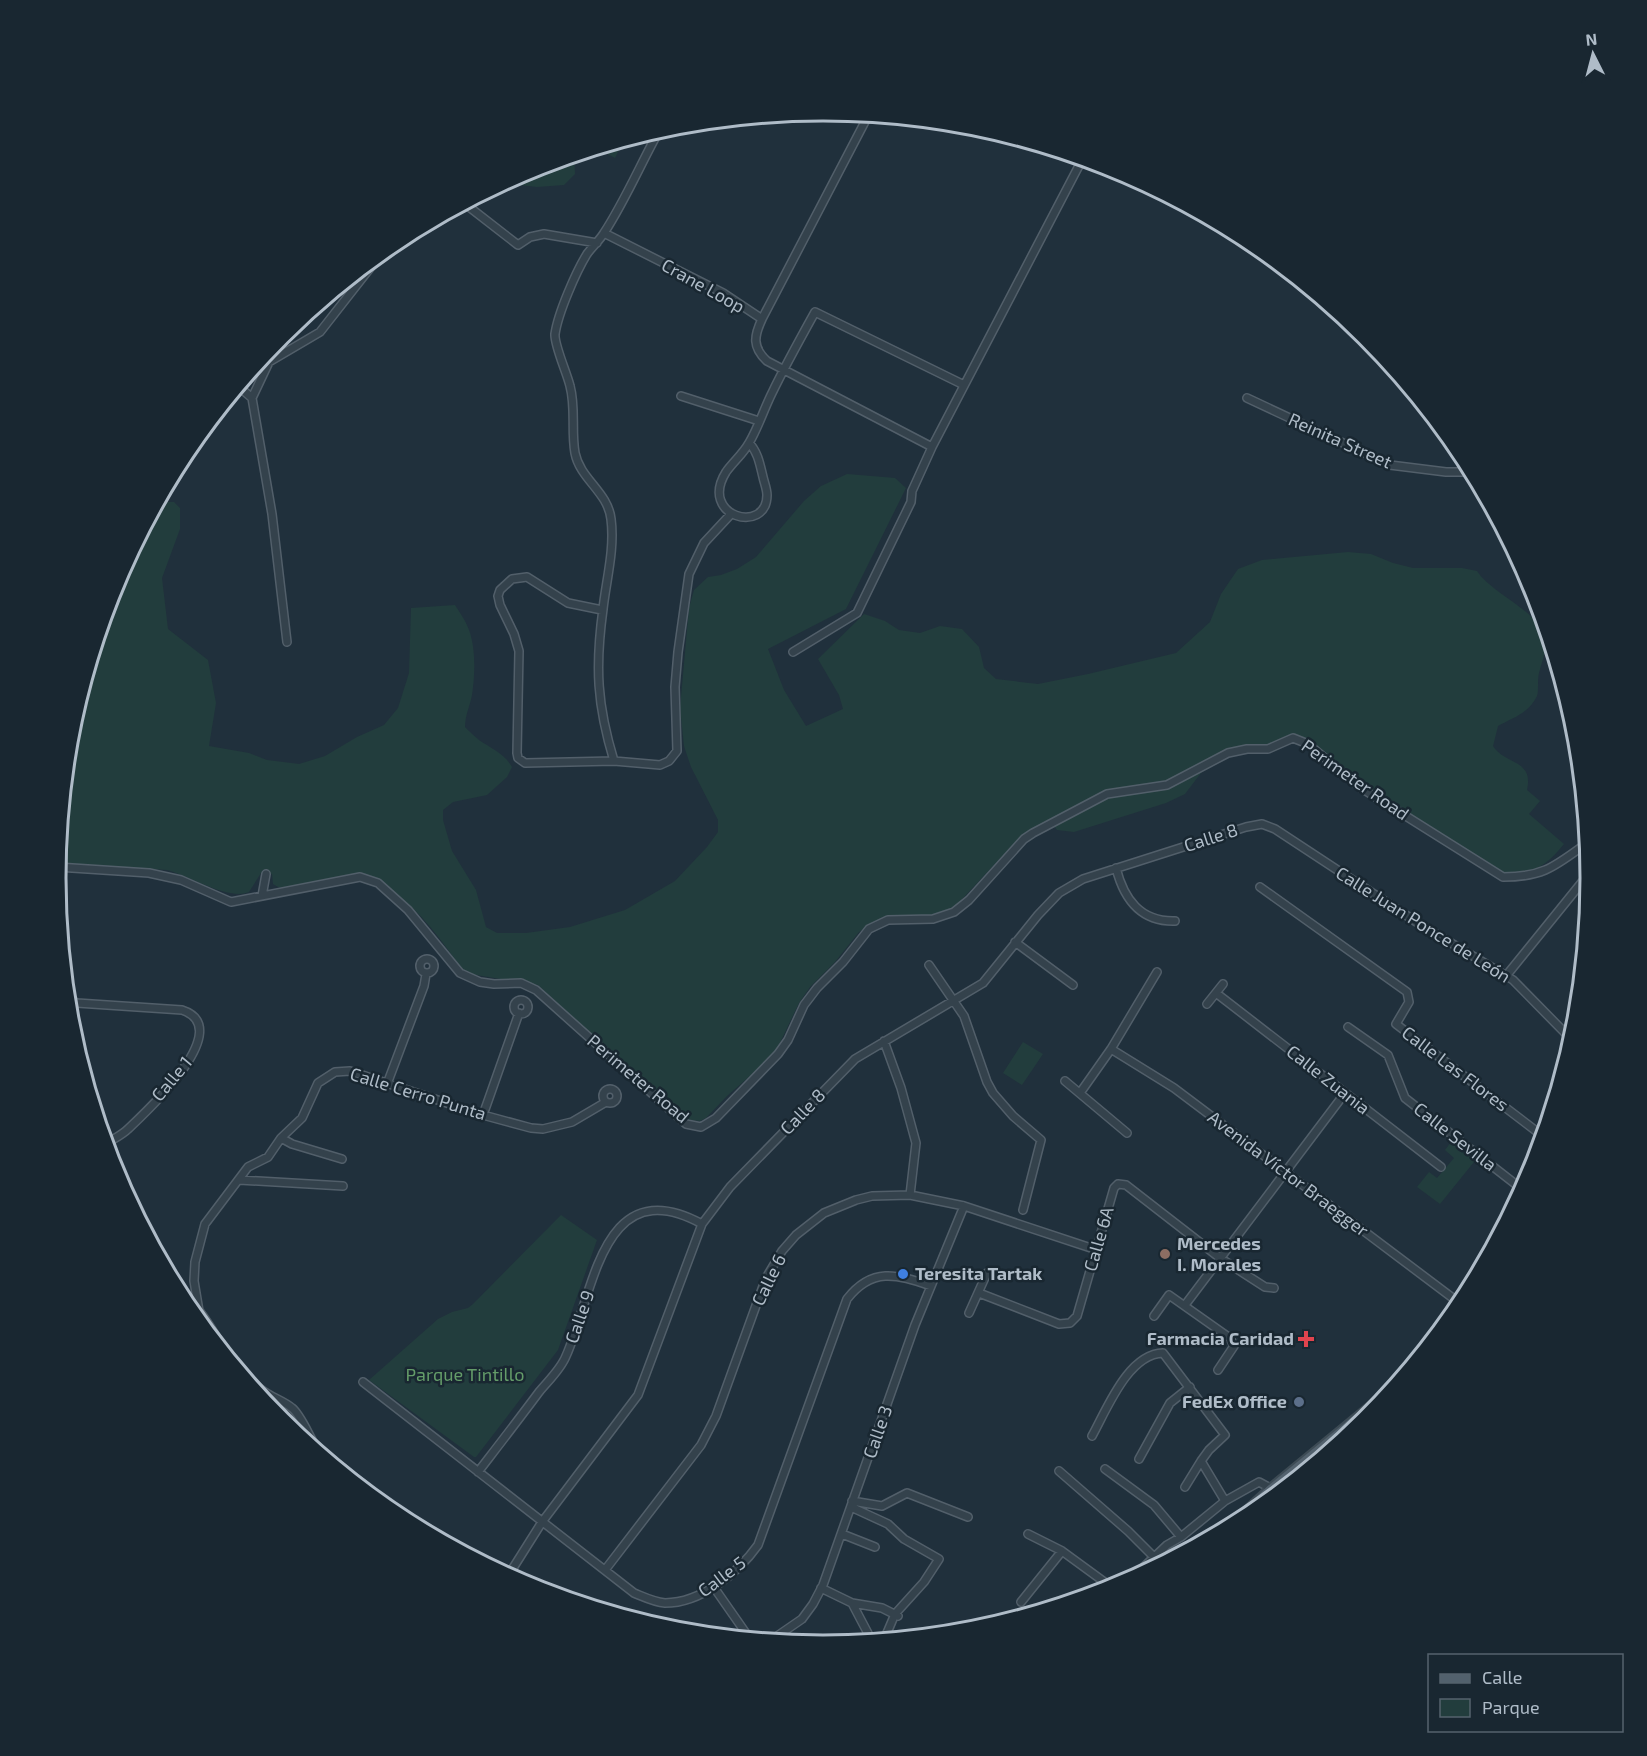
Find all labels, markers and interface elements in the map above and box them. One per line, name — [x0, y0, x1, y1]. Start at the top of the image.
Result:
north arrow — [1563, 24, 1623, 84]
text: N — [1585, 29, 1598, 49]
street label: Crane Loop — [658, 253, 749, 317]
street label: Reinita Street — [1285, 407, 1396, 473]
street label: Perimeter Road — [1298, 734, 1414, 824]
street label: Calle 8 — [1181, 818, 1240, 856]
street label: Calle Juan Ponce de León — [1332, 861, 1515, 987]
street label: Calle Las Flores — [1398, 1021, 1513, 1115]
street label: Perimeter Road — [583, 1029, 694, 1127]
street label: Calle Zuania — [1283, 1040, 1375, 1119]
street label: Calle 1 — [146, 1051, 196, 1105]
street label: Calle Cerro Punta — [348, 1062, 489, 1124]
street label: Calle 8 — [775, 1084, 829, 1139]
street label: Calle Sevilla — [1410, 1097, 1501, 1175]
street label: Avenida Víctor Braegger — [1204, 1106, 1373, 1241]
street label: Calle 6A — [1078, 1203, 1118, 1273]
place label: Mercedes I. Morales — [1177, 1232, 1261, 1275]
marker: Mercedes I. Morales — [1158, 1247, 1172, 1261]
street label: Calle 6 — [746, 1250, 790, 1309]
place label: Teresita Tartak — [915, 1262, 1042, 1284]
marker: Teresita Tartak — [896, 1267, 910, 1281]
street label: Calle 9 — [560, 1287, 598, 1346]
place label: Farmacia Caridad — [1147, 1327, 1294, 1349]
marker: Farmacia Caridad — [1299, 1332, 1313, 1346]
park label: Parque Tintillo — [406, 1363, 524, 1385]
place label: FedEx Office — [1182, 1390, 1287, 1412]
marker: FedEx Office — [1292, 1395, 1306, 1409]
street label: Calle 3 — [858, 1402, 896, 1461]
street label: Calle 5 — [693, 1551, 750, 1601]
legend — [1428, 1654, 1623, 1732]
text: Calle — [1482, 1666, 1523, 1688]
text: Parque — [1482, 1696, 1540, 1718]

